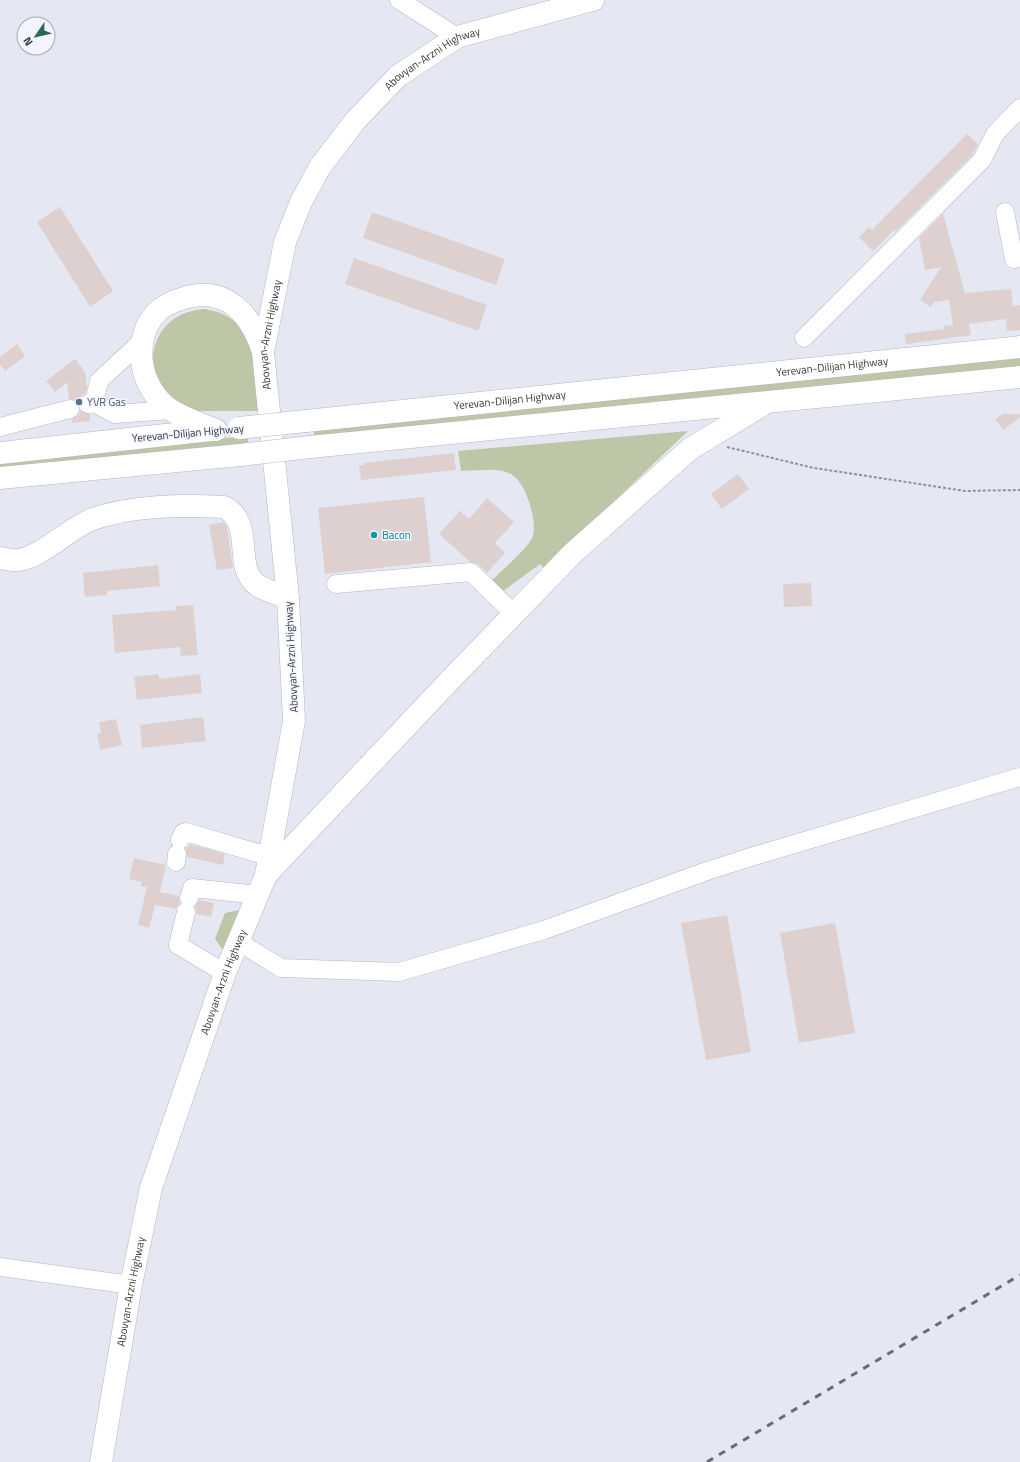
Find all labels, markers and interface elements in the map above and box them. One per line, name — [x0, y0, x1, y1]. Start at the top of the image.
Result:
north arrow — [16, 16, 56, 56]
street label: Abovyan-Arzni Highway — [381, 23, 483, 94]
text: N — [19, 34, 36, 49]
street label: Abovyan-Arzni Highway — [255, 278, 285, 390]
street label: Yerevan-Dilijan Highway — [775, 353, 890, 380]
street label: Yerevan-Dilijan Highway — [453, 386, 567, 414]
place label: YVR Gas — [87, 394, 126, 410]
marker: YVR Gas — [74, 397, 84, 407]
street label: Yerevan-Dilijan Highway — [131, 420, 245, 446]
place label: Bacon — [382, 527, 411, 543]
marker: Bacon — [369, 530, 379, 540]
street label: Abovyan-Arzni Highway — [280, 600, 302, 713]
street label: Abovyan-Arzni Highway — [196, 926, 251, 1037]
street label: Abovyan-Arzni Highway — [113, 1235, 149, 1348]

